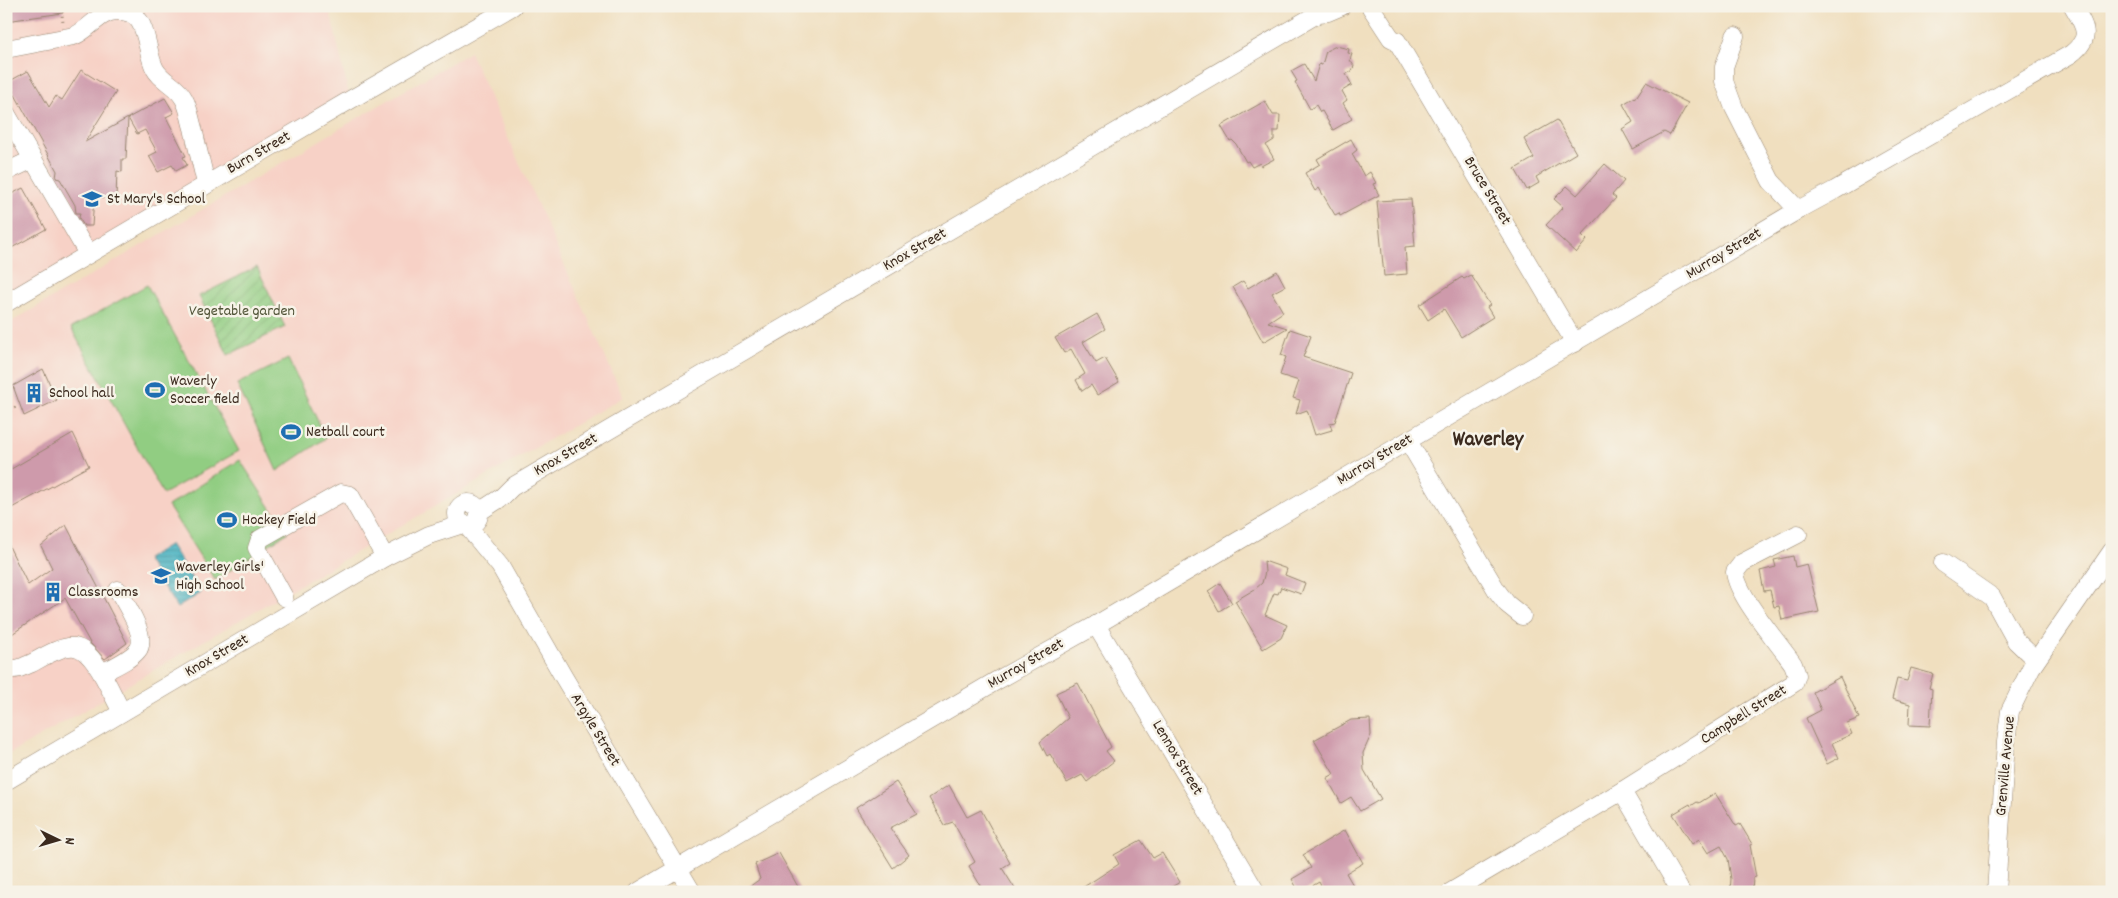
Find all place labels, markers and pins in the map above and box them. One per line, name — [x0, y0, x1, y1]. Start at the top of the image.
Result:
school or university icon: St Mary's School — [81, 188, 103, 210]
place label: St Mary's School — [107, 188, 206, 211]
place label: Waverly Soccer field — [170, 370, 239, 411]
sports icon: Waverly Soccer field — [144, 379, 166, 401]
building icon: School hall — [23, 382, 45, 404]
place label: School hall — [49, 382, 114, 405]
sports icon: Netball court — [280, 421, 302, 443]
place label: Netball court — [306, 421, 385, 444]
sports icon: Hockey Field — [216, 509, 238, 531]
place label: Hockey Field — [242, 509, 316, 532]
place label: Waverley Girls' High School — [176, 556, 264, 597]
school or university icon: Waverley Girls' High School — [150, 565, 172, 587]
building icon: Classrooms — [42, 581, 64, 603]
place label: Classrooms — [68, 581, 139, 604]

